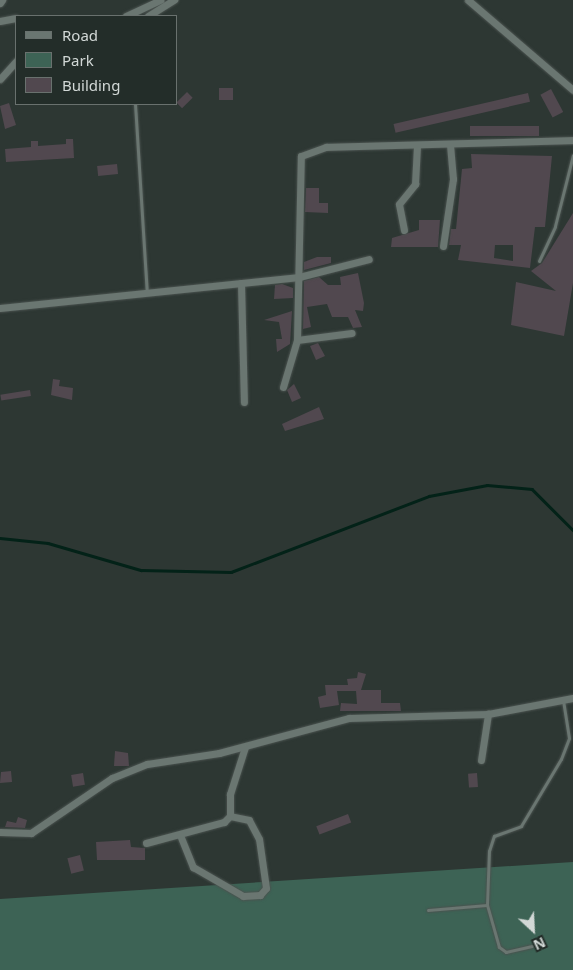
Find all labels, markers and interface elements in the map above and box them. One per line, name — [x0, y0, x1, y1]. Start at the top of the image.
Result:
legend — [15, 15, 178, 105]
text: Road — [62, 25, 98, 45]
text: Park — [62, 50, 94, 70]
text: Building — [62, 75, 120, 95]
north arrow — [508, 905, 558, 955]
text: N — [530, 933, 549, 955]

